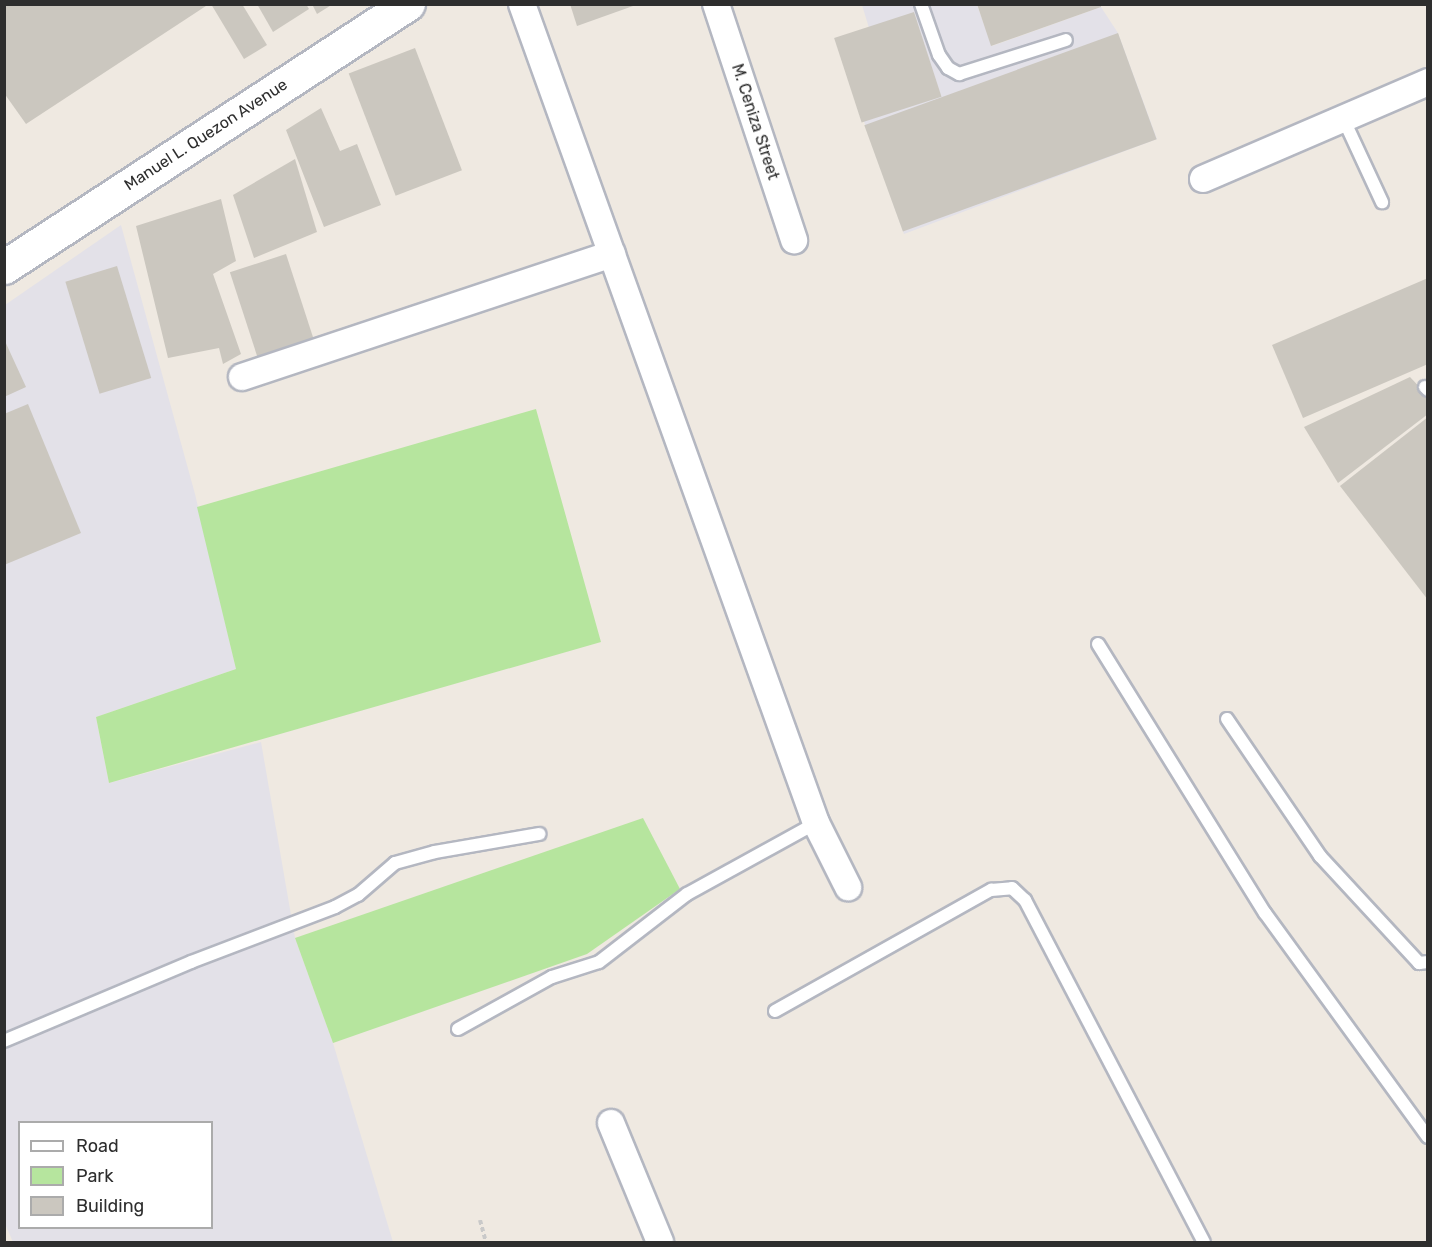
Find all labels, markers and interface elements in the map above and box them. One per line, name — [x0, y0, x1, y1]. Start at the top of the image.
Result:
street label: M. Ceniza Street — [727, 62, 783, 182]
street label: Manuel L. Quezon Avenue — [121, 75, 291, 195]
legend — [18, 1121, 213, 1229]
text: Road — [76, 1135, 119, 1157]
text: Park — [76, 1165, 113, 1187]
text: Building — [76, 1195, 144, 1217]

